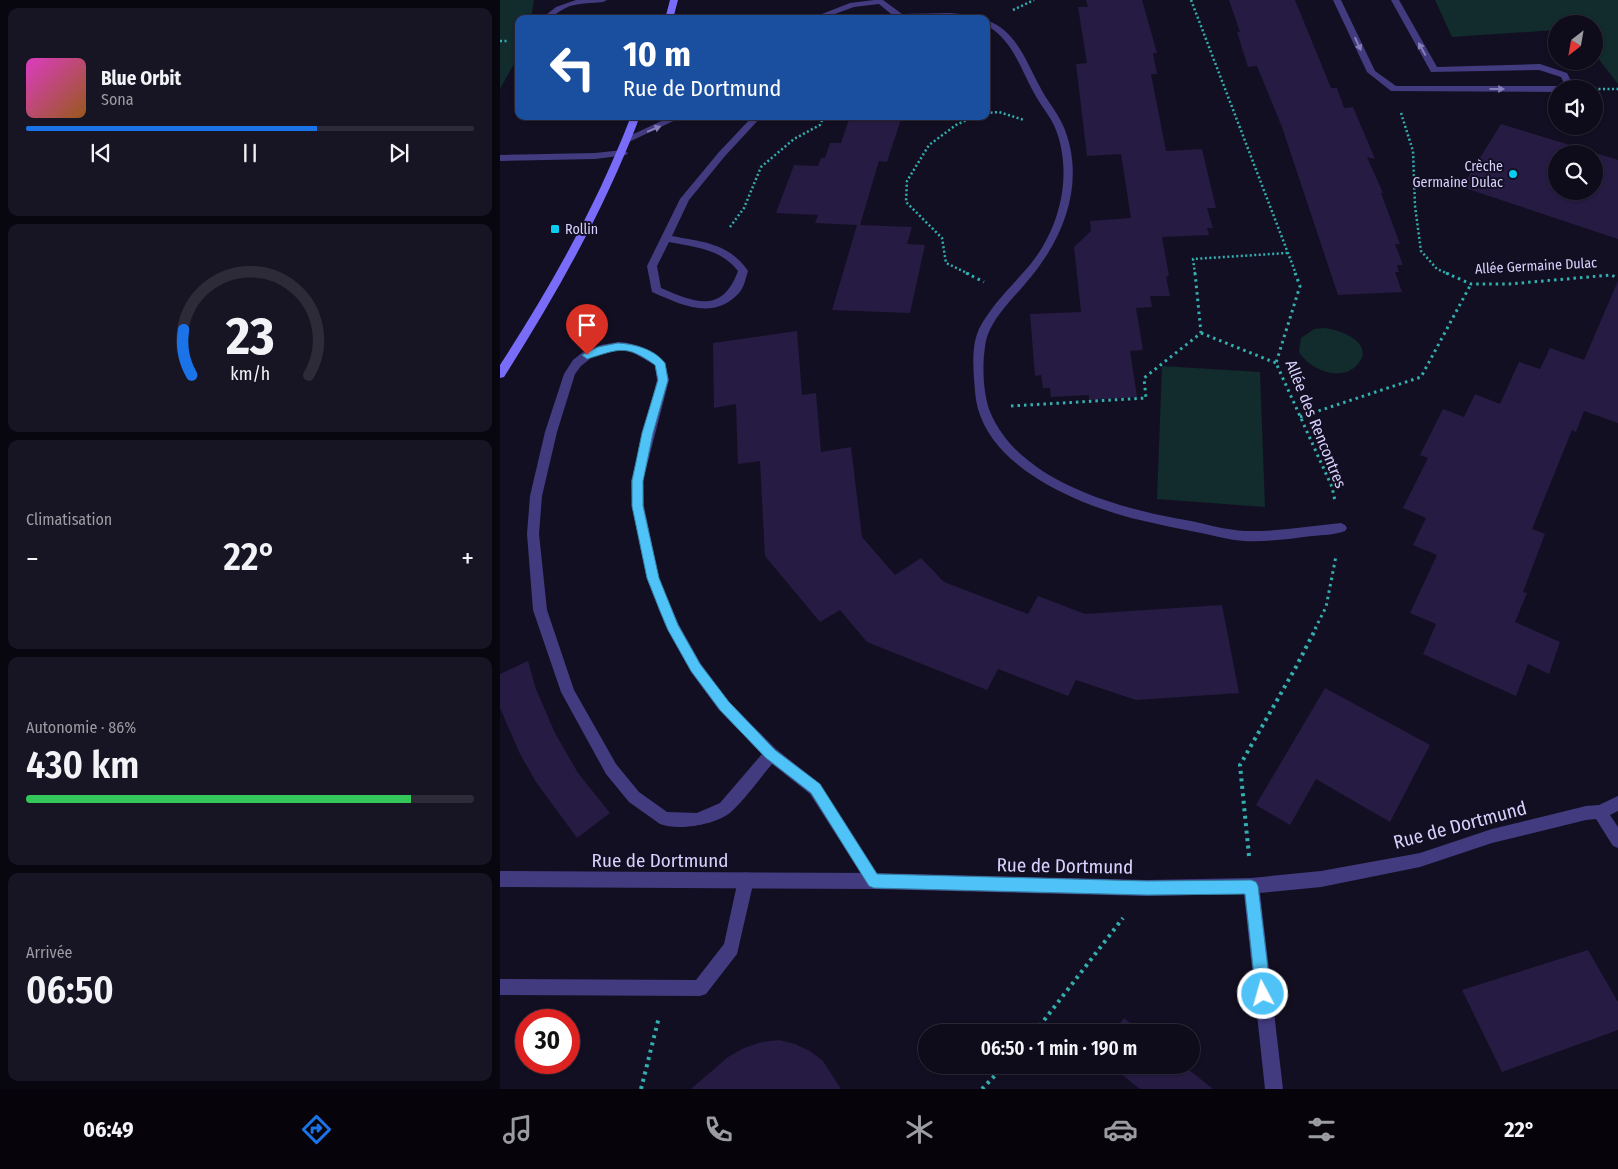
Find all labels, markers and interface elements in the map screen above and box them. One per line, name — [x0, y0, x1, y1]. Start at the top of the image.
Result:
north arrow — [1548, 15, 1602, 70]
map controls — [1548, 15, 1603, 200]
text: 10 m — [623, 33, 691, 75]
icon: left — [540, 35, 605, 100]
one-way arrow — [1354, 37, 1362, 51]
one-way arrow — [1418, 42, 1427, 56]
text: Blue Orbit — [101, 67, 181, 90]
text: Rue de Dortmund — [623, 75, 781, 102]
button: sound — [1548, 80, 1603, 135]
one-way arrow — [1489, 85, 1505, 93]
text: Sona — [101, 90, 134, 109]
one-way arrow — [647, 124, 662, 132]
icon: previous — [87, 139, 115, 167]
icon: pause — [236, 139, 264, 167]
icon: next — [385, 139, 413, 167]
button: search — [1548, 145, 1603, 200]
place label: Crèche Germaine Dulac — [1413, 158, 1503, 191]
marker: Crèche Germaine Dulac — [1507, 168, 1519, 180]
place label: Rollin — [565, 221, 598, 238]
marker: Rollin — [549, 223, 561, 235]
street label: Allée Germaine Dulac — [1474, 254, 1598, 278]
pin — [566, 304, 608, 355]
text: 23 — [225, 305, 274, 368]
icon: arrive — [573, 311, 601, 339]
street label: Allée des Rencontres — [1282, 357, 1350, 491]
text: km/h — [230, 363, 270, 385]
text: Climatisation — [26, 510, 112, 529]
text: 22° — [224, 534, 276, 580]
text: − — [26, 542, 39, 575]
text: + — [461, 542, 474, 575]
text: Autonomie · 86% — [26, 718, 136, 737]
text: 430 km — [26, 742, 139, 788]
street label: Rue de Dortmund — [1391, 796, 1529, 854]
street label: Rue de Dortmund — [592, 849, 728, 872]
street label: Rue de Dortmund — [996, 853, 1134, 879]
text: Arrivée — [26, 943, 72, 962]
text: 06:50 — [26, 967, 114, 1013]
position arrow — [1236, 967, 1288, 1019]
speed limit sign: 30 — [515, 1009, 580, 1074]
text: 06:50 · 1 min · 190 m — [981, 1037, 1137, 1060]
icon: directions — [299, 1112, 334, 1147]
icon: music — [500, 1112, 535, 1147]
icon: phone — [701, 1112, 736, 1147]
icon: climate — [902, 1112, 937, 1147]
icon: car — [1103, 1112, 1138, 1147]
icon: filters — [1304, 1112, 1339, 1147]
text: 06:49 — [83, 1116, 134, 1143]
text: 22° — [1504, 1116, 1535, 1143]

